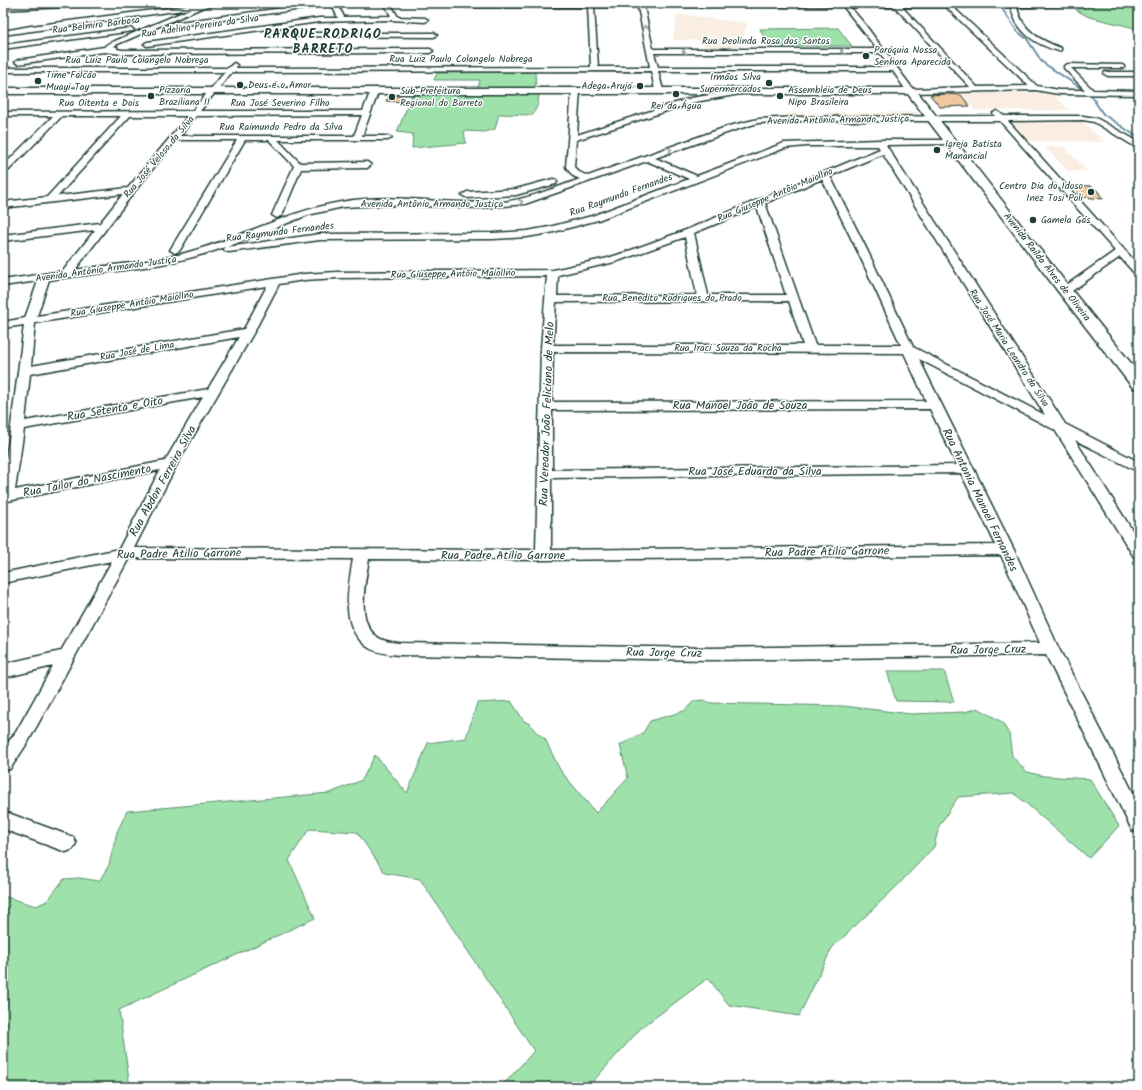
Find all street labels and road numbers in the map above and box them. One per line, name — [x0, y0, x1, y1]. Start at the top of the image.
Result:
street label: Rua Adelino Pereira da Silva — [140, 10, 260, 42]
street label: Rua Belmiro Barbosa — [51, 12, 141, 38]
street label: Rua Deolinda Rosa dos Santos — [702, 33, 831, 49]
street label: Rua Luiz Paulo Colangelo Nobrega — [389, 51, 533, 67]
street label: Rua Luiz Paulo Colangelo Nobrega — [65, 52, 209, 68]
street label: Rua Oitenta e Dois — [59, 95, 140, 111]
street label: Rua José Severino Filho — [230, 95, 330, 111]
street label: Avenida Antônio Armando Justiça — [767, 111, 910, 129]
street label: Rua José Veloso da Silva — [120, 112, 199, 202]
street label: Rua Raimundo Pedro da Silva — [219, 119, 343, 135]
street label: Rua Giuseppe Antôio Maiollno — [715, 163, 836, 227]
street label: Rua Raymundo Fernandes — [567, 169, 675, 221]
street label: Avenida Antônio Armando Justiça — [361, 196, 503, 212]
street label: Avenida Raílda Alves de Oliveira — [999, 209, 1095, 325]
street label: Rua Raymundo Fernandes — [225, 217, 335, 247]
street label: Avenida Antônio Armando Justiça — [34, 251, 178, 287]
street label: Rua Giuseppe Antôio Maiollno — [391, 265, 516, 283]
street label: Rua Giuseppe Antôio Maiollno — [69, 286, 195, 322]
street label: Rua José Maria Leandro da Silva — [965, 286, 1053, 410]
street label: Rua Benedito Rodrigues do Prado — [602, 290, 742, 306]
street label: Rua Vereador João Feliciano de Melo — [534, 321, 560, 507]
street label: Rua José de Lima — [99, 337, 176, 365]
street label: Rua Iraci Souza da Rocha — [674, 340, 782, 356]
street label: Rua Setenta e Oito — [66, 391, 164, 427]
street label: Rua Manoel João de Souza — [673, 396, 808, 415]
street label: Rua Abdon Ferreira Silva — [124, 422, 202, 540]
street label: Rua Antonia Manoel Fernandes — [937, 425, 1023, 575]
street label: Rua Tailor do Nascimento — [21, 459, 153, 503]
street label: Rua José Eduardo da Silva — [688, 462, 822, 481]
street label: Rua Padre Atilio Garrone — [765, 541, 890, 563]
street label: Rua Padre Atilio Garrone — [117, 543, 242, 565]
street label: Rua Padre Atilio Garrone — [441, 546, 566, 565]
street label: Rua Jorge Cruz — [950, 640, 1026, 660]
street label: Rua Jorge Cruz — [626, 643, 702, 663]

